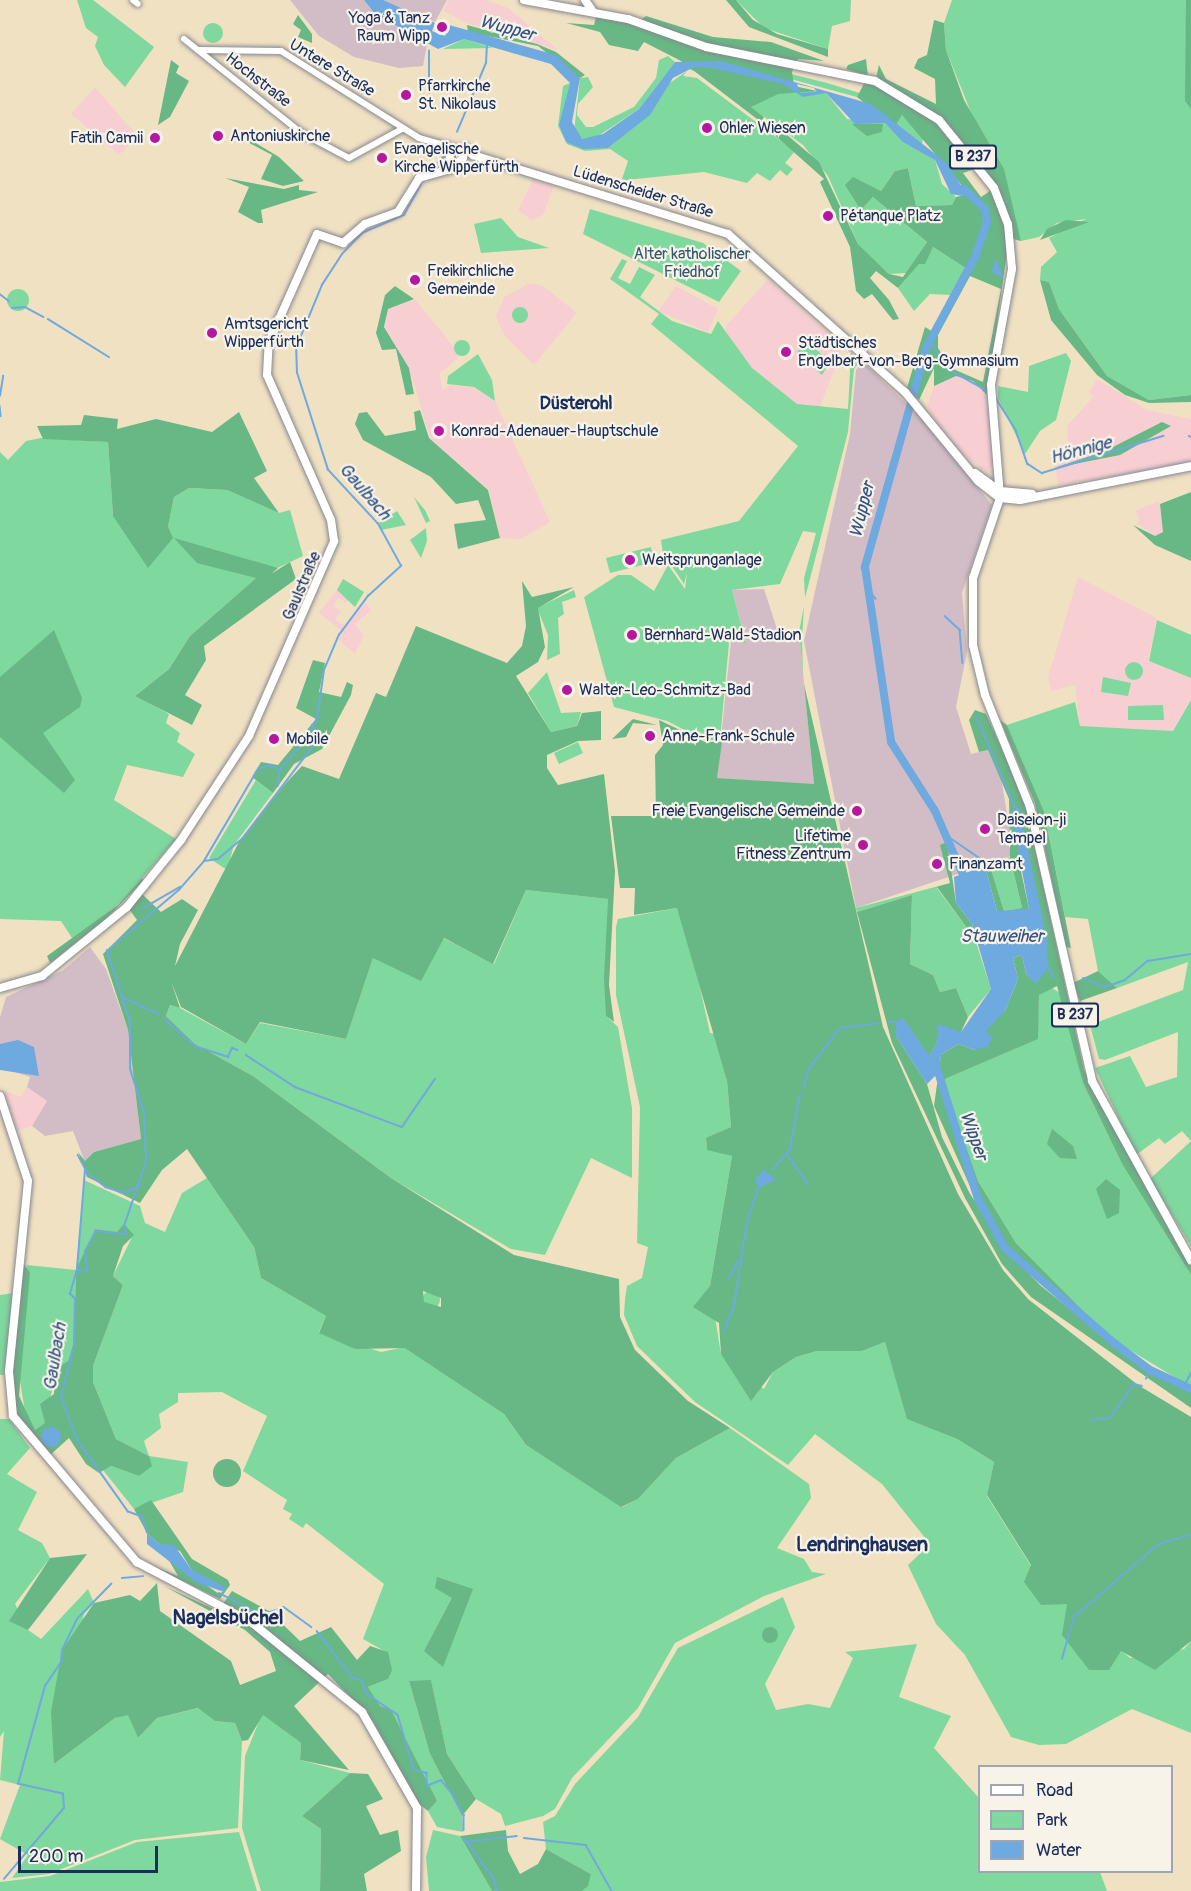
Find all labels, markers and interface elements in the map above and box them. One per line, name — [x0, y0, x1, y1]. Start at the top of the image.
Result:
place label: Yoga & Tanz Raum Wipp — [349, 8, 430, 46]
water label: Wupper — [477, 11, 537, 47]
marker: Yoga & Tanz Raum Wipp — [435, 20, 449, 34]
street label: Untere Straße — [286, 35, 378, 101]
street label: Hochstraße — [221, 49, 295, 111]
place label: Pfarrkirche St. Nikolaus — [418, 76, 496, 114]
marker: Pfarrkirche St. Nikolaus — [399, 88, 413, 102]
place label: Ohler Wiesen — [719, 118, 806, 138]
marker: Ohler Wiesen — [700, 121, 714, 135]
place label: Antoniuskirche — [230, 126, 330, 146]
place label: Fatih Camii — [70, 128, 143, 148]
marker: Antoniuskirche — [211, 129, 225, 143]
marker: Fatih Camii — [148, 131, 162, 145]
place label: Evangelische Kirche Wipperfürth — [394, 139, 519, 177]
road number: B 237 — [949, 145, 997, 169]
marker: Evangelische Kirche Wipperfürth — [375, 151, 389, 165]
street label: Lüdenscheider Straße — [571, 162, 715, 222]
place label: Pétanque Platz — [840, 206, 941, 226]
marker: Pétanque Platz — [821, 209, 835, 223]
park label: Alter katholischer Friedhof — [634, 244, 750, 282]
place label: Freikirchliche Gemeinde — [427, 261, 514, 299]
marker: Freikirchliche Gemeinde — [408, 273, 422, 287]
place label: Amtsgericht Wipperfürth — [224, 314, 308, 352]
marker: Amtsgericht Wipperfürth — [205, 326, 219, 340]
place label: Städtisches Engelbert-von-Berg-Gymnasium — [798, 333, 1019, 371]
marker: Städtisches Engelbert-von-Berg-Gymnasium — [779, 345, 793, 359]
district label: Düsterohl — [539, 393, 613, 415]
place label: Konrad-Adenauer-Hauptschule — [451, 421, 658, 441]
marker: Konrad-Adenauer-Hauptschule — [432, 424, 446, 438]
water label: Hönnige — [1048, 432, 1114, 470]
water label: Gaulbach — [334, 459, 394, 525]
water label: Wupper — [846, 480, 880, 540]
street label: Gaulstraße — [279, 549, 325, 623]
place label: Weitsprunganlage — [642, 550, 762, 570]
marker: Weitsprunganlage — [623, 553, 637, 567]
place label: Bernhard-Wald-Stadion — [644, 625, 802, 645]
marker: Bernhard-Wald-Stadion — [625, 628, 639, 642]
place label: Walter-Leo-Schmitz-Bad — [579, 680, 751, 700]
marker: Walter-Leo-Schmitz-Bad — [560, 683, 574, 697]
place label: Anne-Frank-Schule — [662, 726, 795, 746]
place label: Mobile — [286, 729, 329, 749]
marker: Anne-Frank-Schule — [643, 729, 657, 743]
marker: Mobile — [267, 732, 281, 746]
place label: Freie Evangelische Gemeinde — [652, 801, 845, 821]
marker: Freie Evangelische Gemeinde — [850, 804, 864, 818]
place label: Daiseion-ji Tempel — [997, 810, 1066, 848]
marker: Daiseion-ji Tempel — [978, 822, 992, 836]
place label: Lifetime Fitness Zentrum — [736, 826, 851, 864]
marker: Lifetime Fitness Zentrum — [856, 838, 870, 852]
place label: Finanzamt — [949, 854, 1023, 874]
marker: Finanzamt — [930, 857, 944, 871]
water label: Stauweiher — [961, 926, 1043, 948]
road number: B 237 — [1051, 1003, 1099, 1027]
water label: Wipper — [954, 1108, 992, 1164]
water label: Gaulbach — [40, 1322, 72, 1392]
district label: Lendringhausen — [796, 1532, 928, 1556]
district label: Nagelsbüchel — [173, 1605, 283, 1629]
legend — [978, 1765, 1173, 1873]
text: Road — [1036, 1779, 1073, 1802]
text: Park — [1036, 1809, 1068, 1832]
scale bar — [21, 1834, 160, 1872]
text: Water — [1036, 1839, 1082, 1862]
text: 200 m — [29, 1845, 84, 1868]

